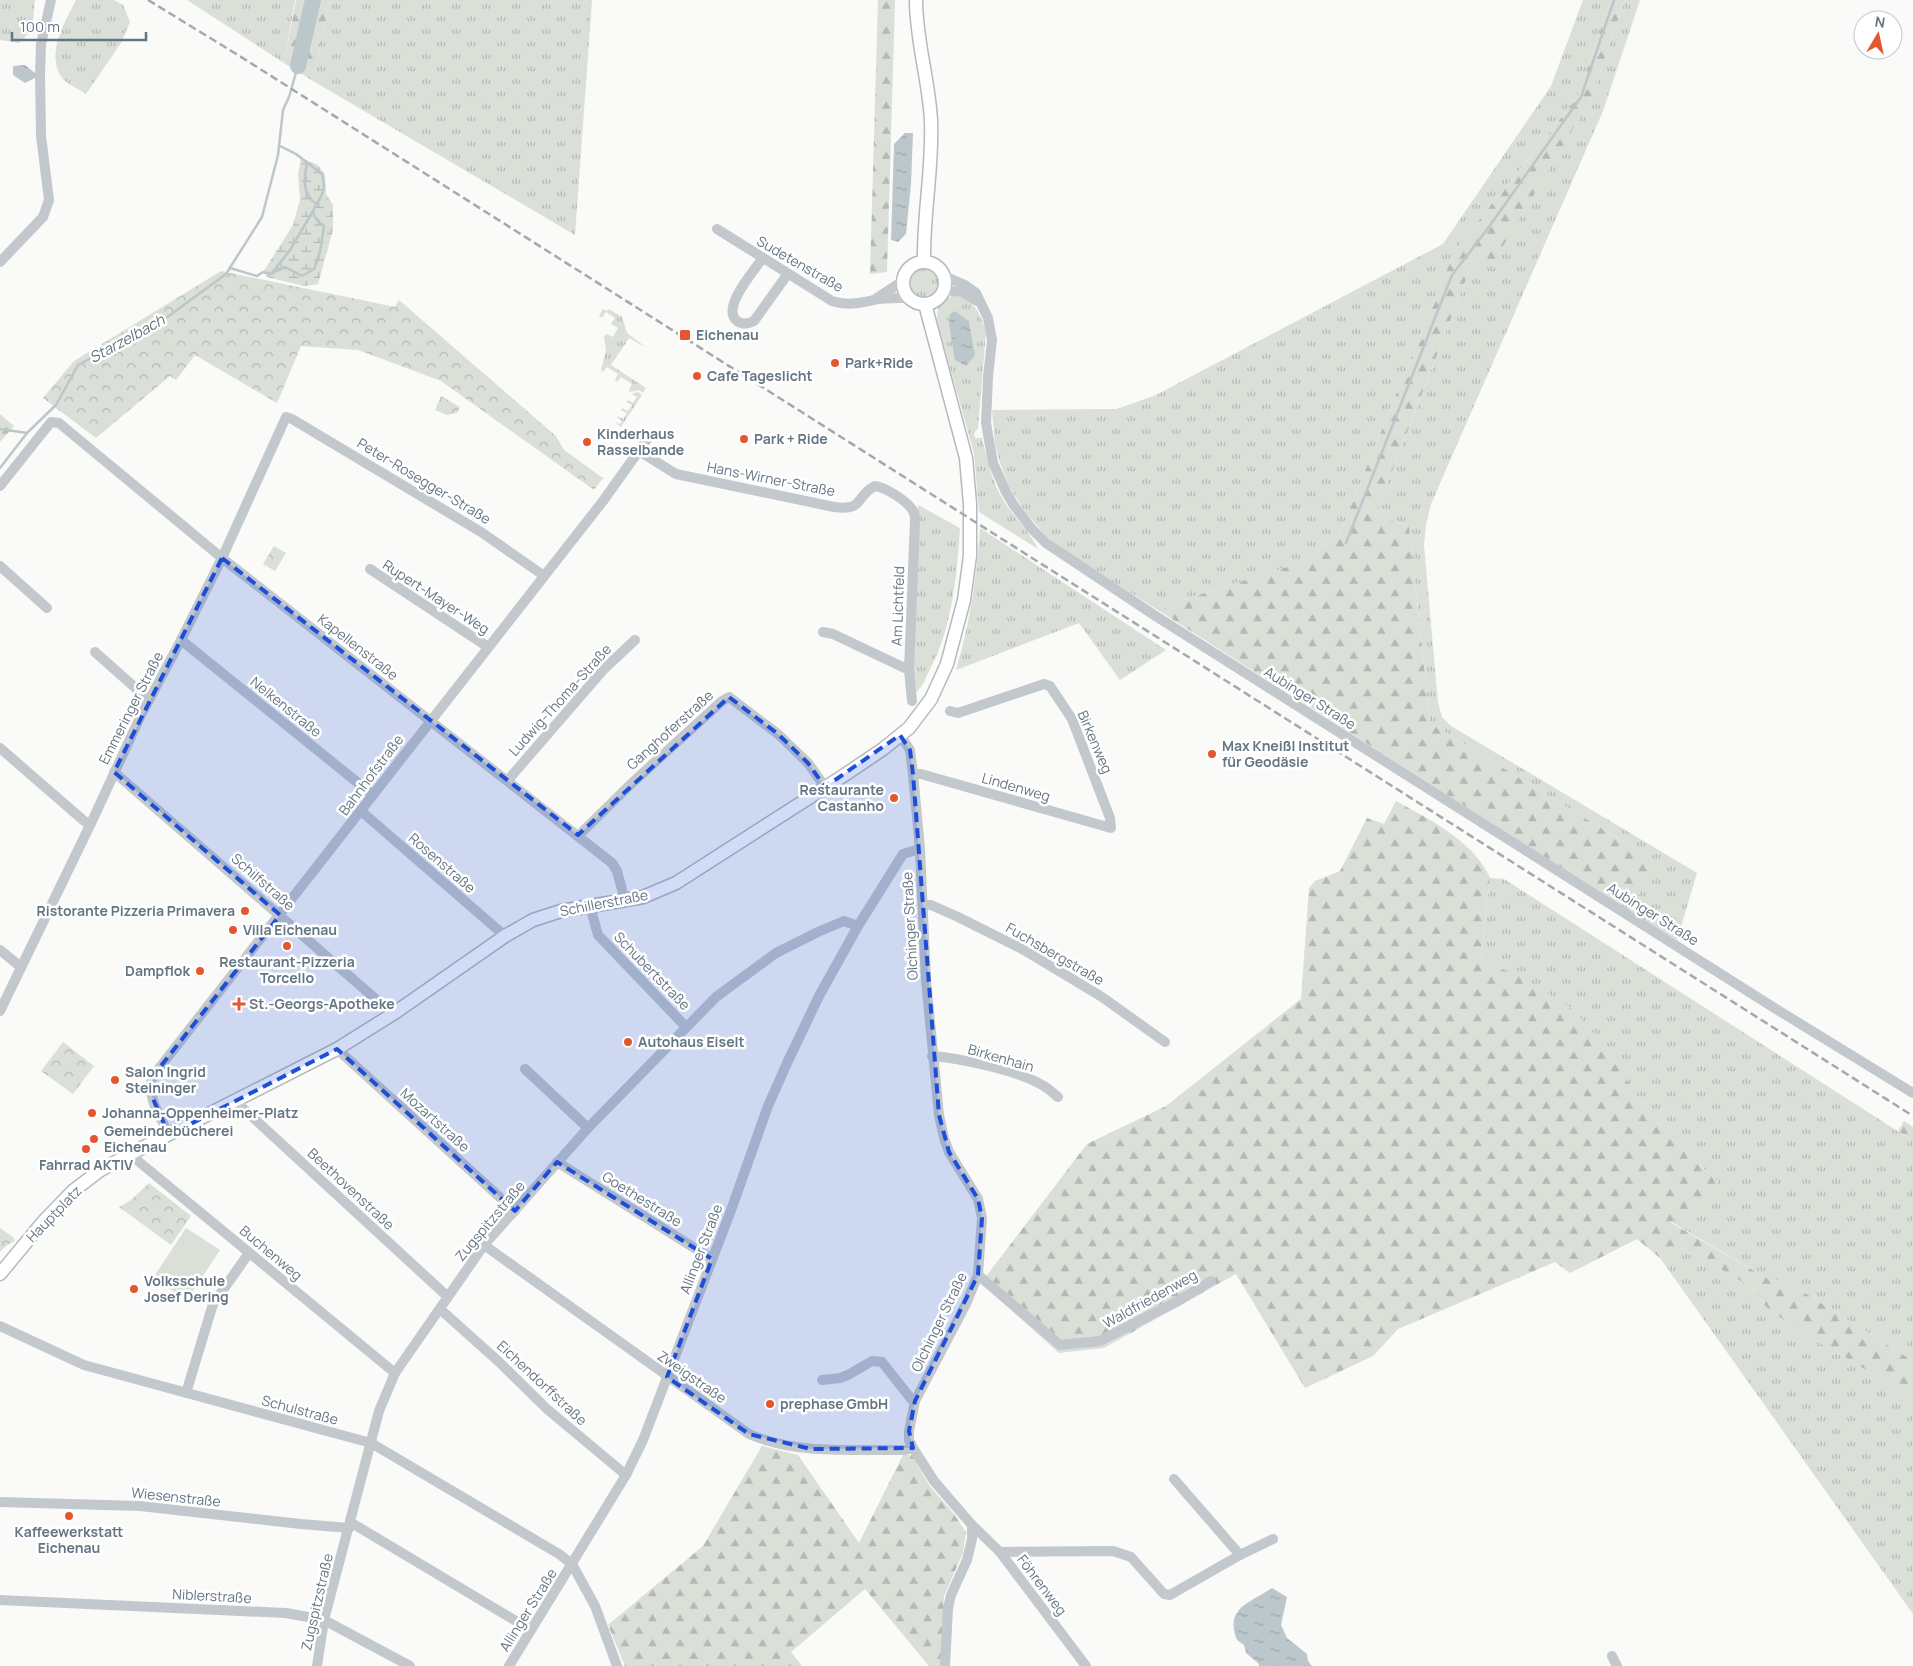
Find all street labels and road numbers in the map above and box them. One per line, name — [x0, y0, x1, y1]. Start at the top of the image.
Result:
street label: Sudetenstraße — [753, 231, 847, 296]
street label: Peter-Rosegger-Straße — [354, 433, 495, 528]
street label: Hans-Wirner-Straße — [705, 457, 837, 500]
street label: Rupert-Mayer-Weg — [379, 555, 493, 638]
street label: Am Lichtfeld — [887, 566, 908, 646]
street label: Kapellenstraße — [314, 609, 403, 684]
street label: Ludwig-Thoma-Straße — [504, 640, 615, 760]
street label: Emmeringer Straße — [94, 648, 167, 767]
street label: Aubinger Straße — [1261, 662, 1360, 733]
street label: Nelkenstraße — [247, 672, 326, 741]
street label: Ganghoferstraße — [622, 686, 717, 774]
street label: Birkenweg — [1074, 707, 1117, 776]
street label: Bahnhofstraße — [334, 730, 407, 819]
street label: Lindenweg — [980, 768, 1053, 805]
street label: Rosenstraße — [405, 828, 480, 897]
street label: Schilfstraße — [228, 849, 299, 914]
street label: Olchinger Straße — [897, 871, 922, 981]
street label: Aubinger Straße — [1604, 878, 1703, 949]
street label: Schillerstraße — [558, 885, 650, 920]
street label: Fuchsbergstraße — [1003, 918, 1108, 989]
street label: Schubertstraße — [610, 927, 695, 1014]
street label: Birkenhain — [966, 1039, 1036, 1076]
street label: Mozartstraße — [397, 1083, 474, 1156]
street label: Beethovenstraße — [304, 1143, 399, 1234]
street label: Goethestraße — [599, 1167, 686, 1231]
street label: Zugspitzstraße — [450, 1177, 529, 1265]
street label: Hauptplatz — [22, 1181, 85, 1246]
street label: Allinger Straße — [675, 1201, 726, 1296]
street label: Buchenweg — [236, 1221, 307, 1284]
street label: Waldfriedenweg — [1099, 1265, 1200, 1332]
street label: Olchinger Straße — [906, 1269, 971, 1375]
street label: Eichendorffstraße — [493, 1336, 591, 1429]
street label: Zweigstraße — [654, 1346, 731, 1407]
street label: Schulstraße — [260, 1390, 340, 1429]
street label: Wiesenstraße — [130, 1482, 222, 1511]
street label: Föhrenweg — [1013, 1550, 1072, 1619]
street label: Zugspitzstraße — [296, 1551, 337, 1652]
street label: Allinger Straße — [494, 1565, 561, 1655]
street label: Niblerstraße — [172, 1584, 252, 1607]

